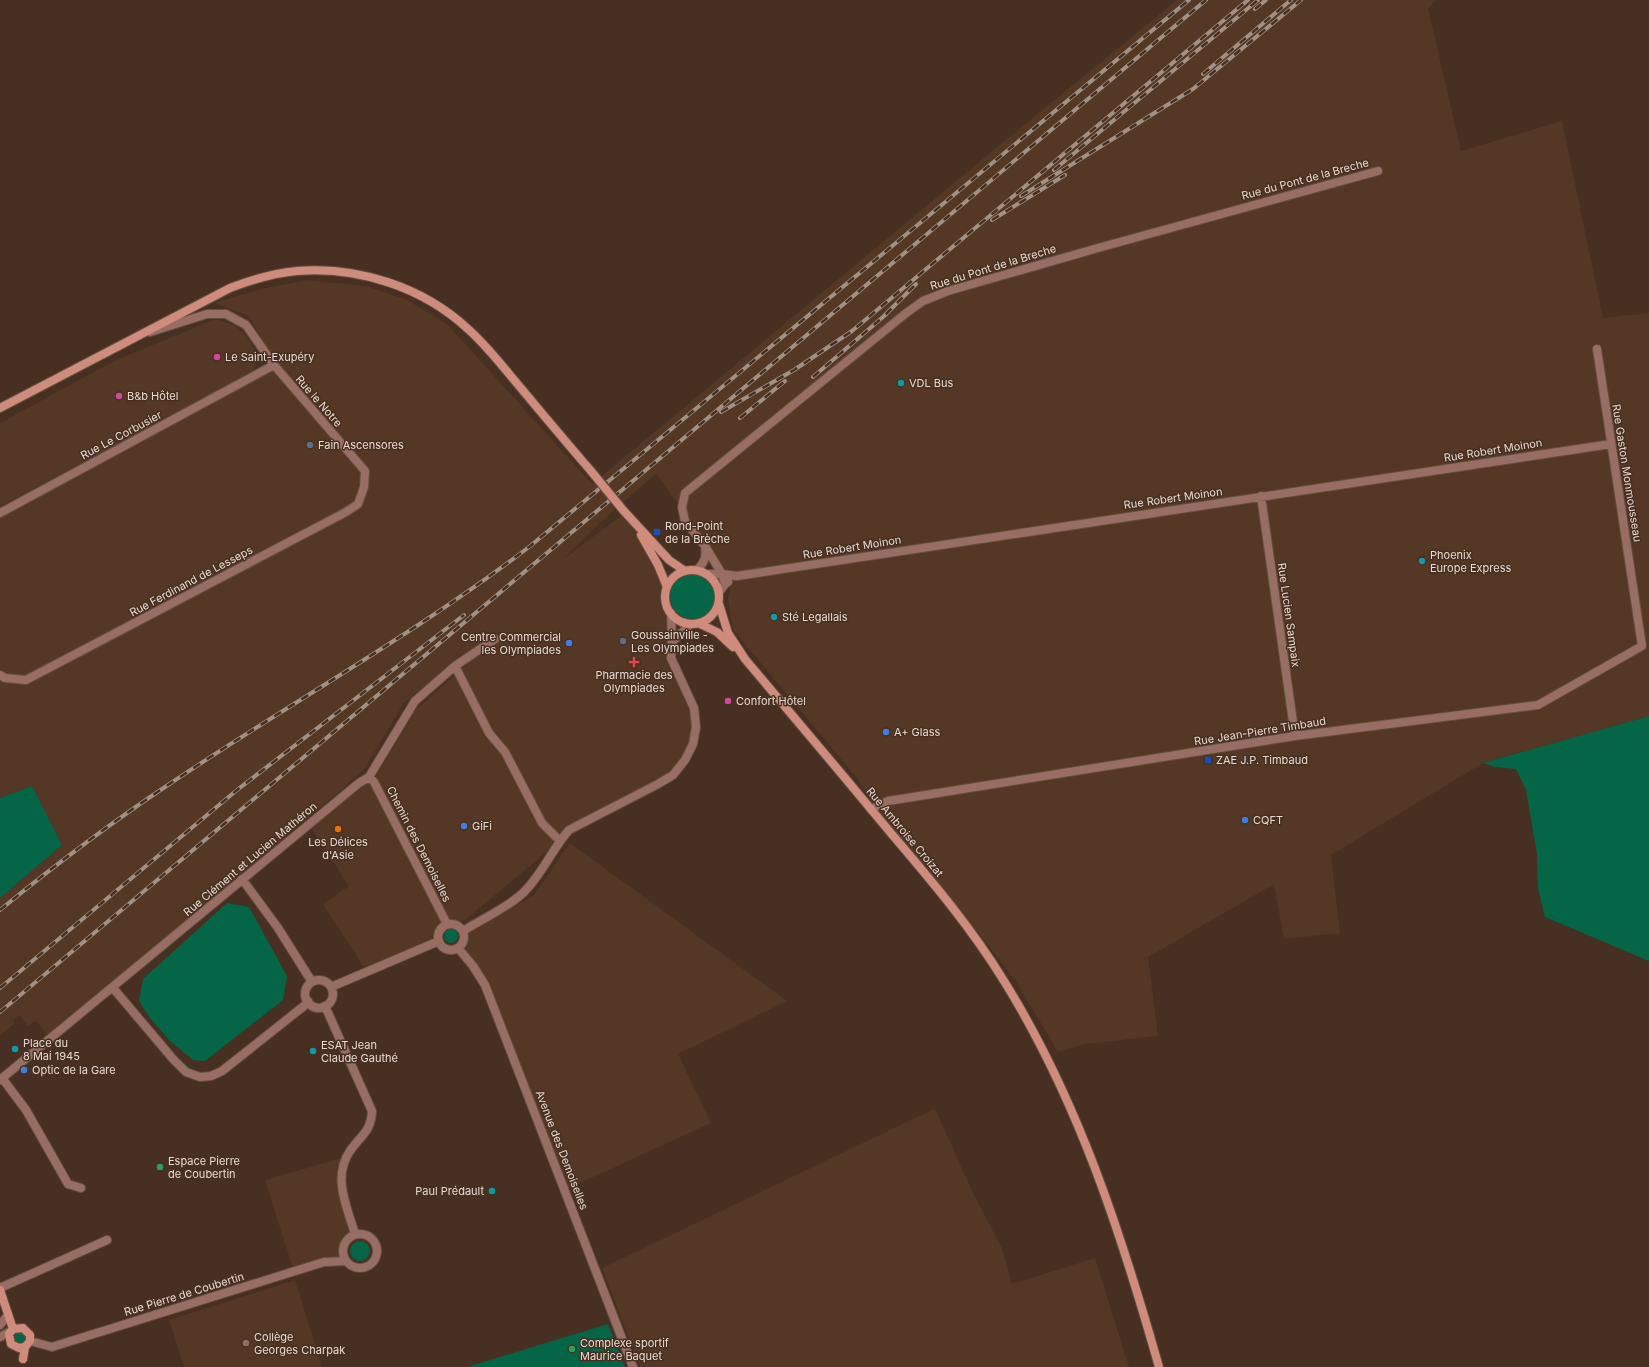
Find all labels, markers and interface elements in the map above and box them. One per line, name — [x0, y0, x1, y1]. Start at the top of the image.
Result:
street label: Rue du Pont de la Breche — [1240, 155, 1370, 203]
street label: Rue du Pont de la Breche — [928, 241, 1058, 293]
place label: Le Saint-Exupéry — [225, 350, 314, 364]
marker: Le Saint-Exupéry — [212, 352, 222, 362]
street label: Rue le Notre — [293, 372, 345, 430]
place label: VDL Bus — [909, 376, 954, 390]
marker: VDL Bus — [896, 378, 906, 388]
place label: B&b Hôtel — [127, 389, 178, 403]
marker: B&b Hôtel — [114, 391, 124, 401]
street label: Rue Gaston Monmousseau — [1609, 403, 1645, 543]
street label: Rue Le Corbusier — [78, 408, 164, 462]
street label: Rue Robert Moinon — [1443, 435, 1543, 465]
place label: Fain Ascensores — [318, 438, 404, 452]
marker: Fain Ascensores — [305, 440, 315, 450]
street label: Rue Robert Moinon — [1123, 484, 1223, 512]
place label: Rond-Point de la Brèche — [665, 519, 730, 546]
marker: Rond-Point de la Brèche — [652, 527, 662, 537]
street label: Rue Robert Moinon — [802, 532, 902, 562]
street label: Rue Ferdinand de Lesseps — [127, 542, 255, 619]
place label: Phoenix Europe Express — [1430, 548, 1511, 575]
marker: Phoenix Europe Express — [1417, 556, 1427, 566]
street label: Rue Lucien Sampaix — [1275, 562, 1303, 668]
place label: Sté Legallais — [782, 610, 848, 624]
marker: Sté Legallais — [769, 612, 779, 622]
place label: Goussainville - Les Olympiades — [631, 628, 714, 655]
place label: Centre Commercial les Olympiades — [461, 630, 561, 657]
marker: Goussainville - Les Olympiades — [618, 636, 628, 646]
marker: Centre Commercial les Olympiades — [564, 638, 574, 648]
marker: Pharmacie des Olympiades — [629, 657, 639, 667]
place label: Pharmacie des Olympiades — [595, 668, 673, 695]
place label: Confort Hôtel — [736, 694, 806, 708]
marker: Confort Hôtel — [723, 696, 733, 706]
street label: Rue Jean-Pierre Timbaud — [1193, 714, 1327, 748]
place label: A+ Glass — [894, 725, 940, 739]
marker: A+ Glass — [881, 727, 891, 737]
place label: ZAE J.P. Timbaud — [1216, 753, 1308, 767]
marker: ZAE J.P. Timbaud — [1203, 755, 1213, 765]
street label: Chemin des Demoiselles — [384, 784, 454, 904]
street label: Rue Ambroise Croizat — [863, 784, 947, 880]
street label: Rue Clément et Lucien Mathéron — [180, 799, 320, 919]
place label: CQFT — [1253, 813, 1283, 827]
marker: CQFT — [1240, 815, 1250, 825]
place label: GiFi — [472, 819, 492, 833]
marker: GiFi — [459, 821, 469, 831]
marker: Les Délices d'Asie — [333, 824, 343, 834]
place label: Les Délices d'Asie — [308, 835, 368, 862]
place label: Place du 8 Mai 1945 — [23, 1036, 80, 1063]
place label: ESAT Jean Claude Gauthé — [321, 1038, 398, 1065]
marker: Place du 8 Mai 1945 — [10, 1044, 20, 1054]
marker: ESAT Jean Claude Gauthé — [308, 1046, 318, 1056]
place label: Optic de la Gare — [32, 1063, 116, 1077]
marker: Optic de la Gare — [19, 1065, 29, 1075]
street label: Avenue des Demoiselles — [533, 1088, 591, 1212]
place label: Espace Pierre de Coubertin — [168, 1154, 240, 1181]
marker: Espace Pierre de Coubertin — [155, 1162, 165, 1172]
place label: Paul Prédault — [415, 1184, 484, 1198]
marker: Paul Prédault — [487, 1186, 497, 1196]
street label: Rue Pierre de Coubertin — [122, 1269, 246, 1319]
place label: Collège Georges Charpak — [254, 1330, 345, 1357]
place label: Complexe sportif Maurice Baquet — [580, 1336, 669, 1363]
marker: Collège Georges Charpak — [241, 1338, 251, 1348]
marker: Complexe sportif Maurice Baquet — [567, 1344, 577, 1354]

